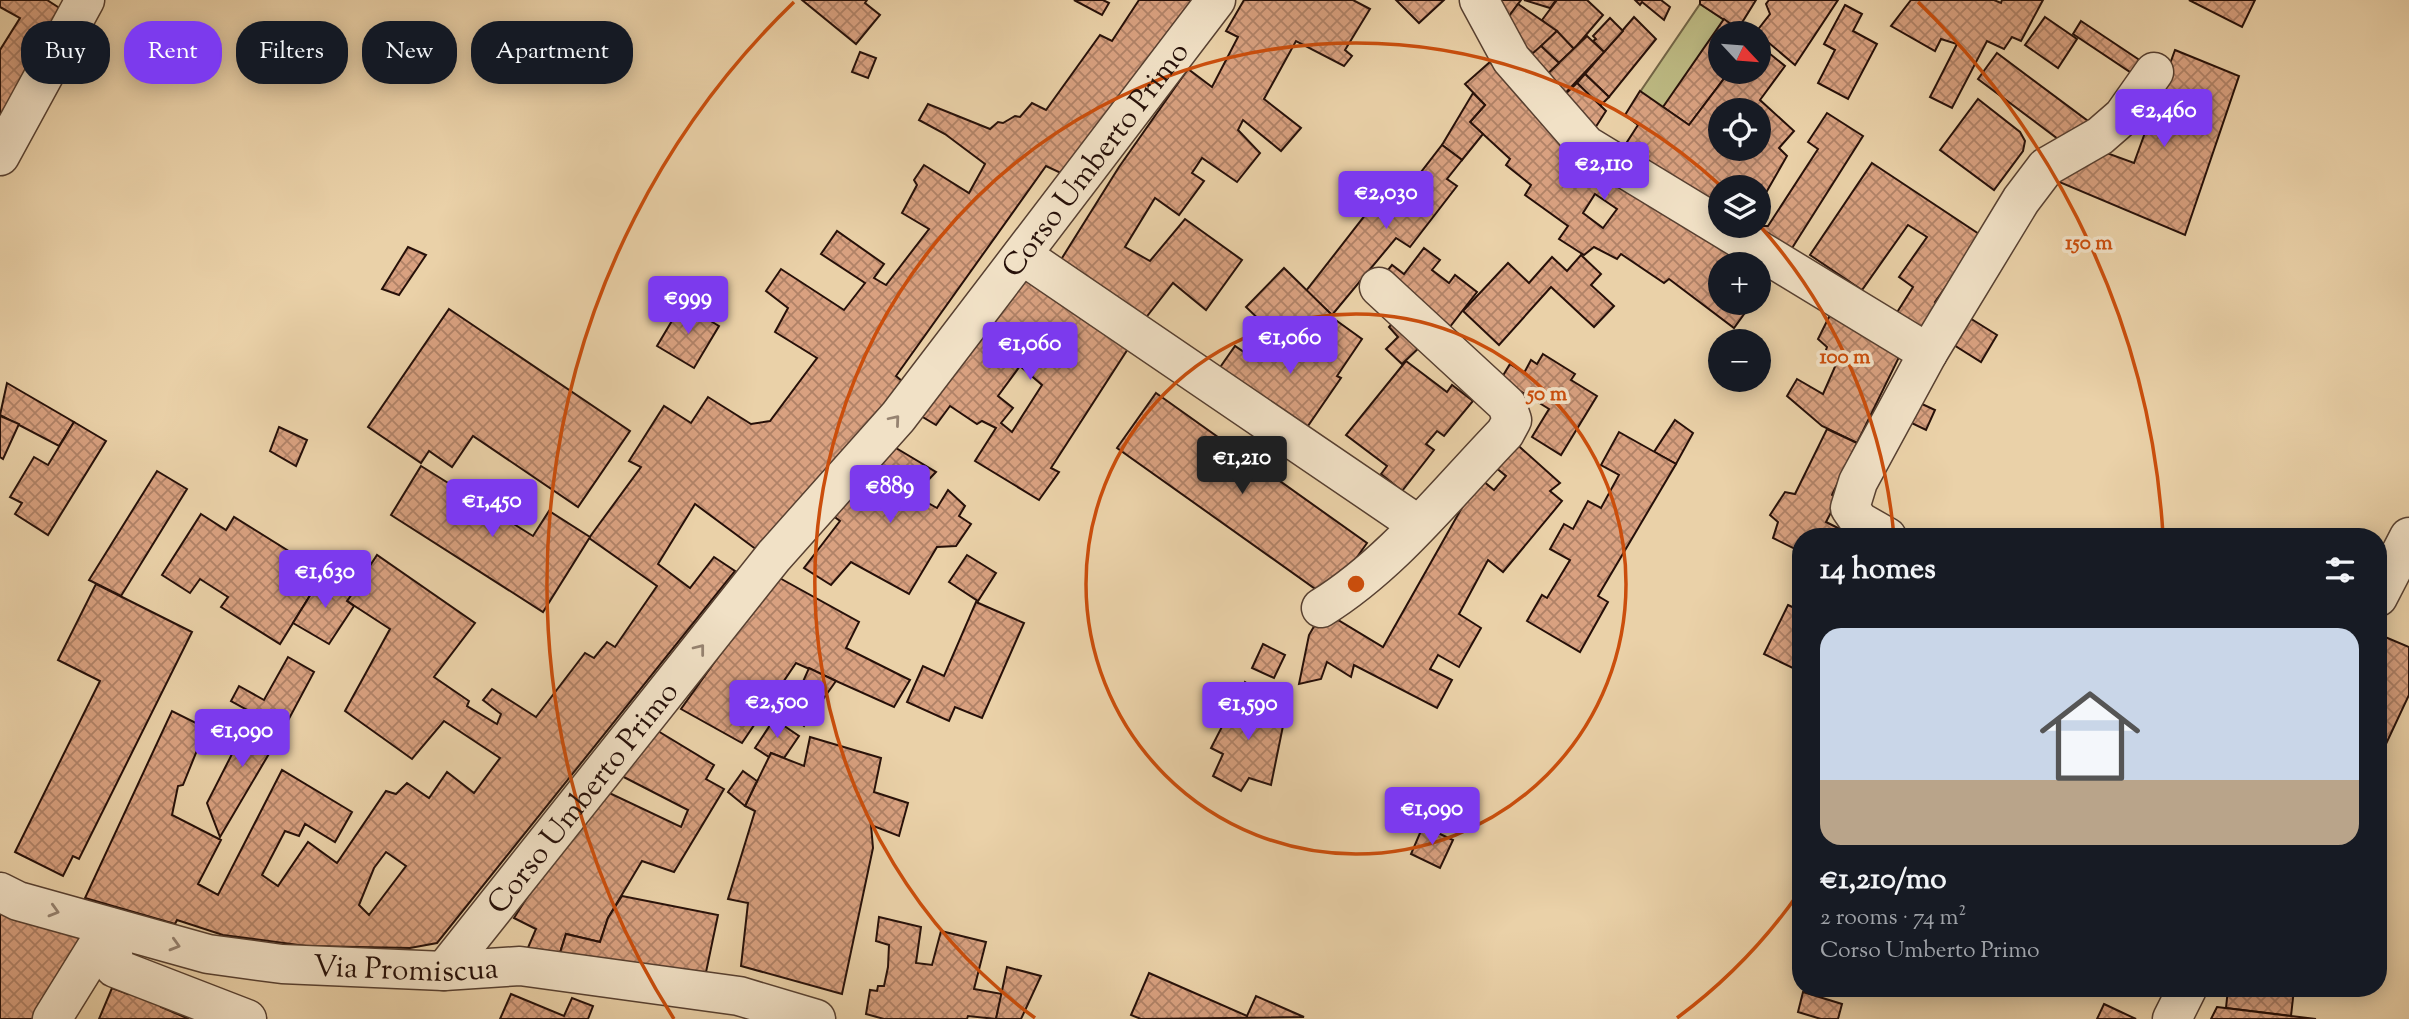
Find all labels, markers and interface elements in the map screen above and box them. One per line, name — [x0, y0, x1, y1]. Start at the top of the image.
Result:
chip: Buy — [21, 21, 110, 84]
chip: Rent — [124, 21, 222, 84]
chip: Filters — [236, 21, 348, 84]
chip: New — [362, 21, 457, 84]
chip: Apartment — [471, 21, 633, 84]
north arrow — [1708, 21, 1771, 84]
map controls — [1708, 21, 1771, 392]
street label: Corso Umberto Primo — [993, 34, 1201, 287]
pin: €2,460 — [2107, 90, 2221, 149]
text: €2,460 — [2131, 95, 2197, 128]
button: locate — [1708, 98, 1771, 161]
pin: €2,110 — [1547, 142, 1661, 202]
text: €2,110 — [1575, 148, 1633, 181]
pin: €2,030 — [1329, 172, 1443, 231]
button: layers — [1708, 175, 1771, 238]
text: €2,030 — [1354, 177, 1418, 210]
text: 150 m — [2065, 229, 2113, 259]
button: + — [1708, 252, 1771, 315]
pin: €999 — [647, 276, 729, 336]
text: €999 — [664, 282, 712, 315]
pin: €1,060 — [1233, 316, 1347, 376]
pin: €1,060 — [973, 322, 1087, 382]
text: €1,060 — [1259, 322, 1321, 355]
text: €1,060 — [999, 328, 1061, 361]
button: − — [1708, 329, 1771, 392]
text: 100 m — [1820, 343, 1871, 373]
text: 50 m — [1525, 380, 1568, 410]
one-way arrow — [887, 416, 899, 429]
pin: €1,210 — [1185, 436, 1299, 496]
text: €1,210 — [1213, 442, 1271, 475]
pin: €889 — [849, 466, 931, 525]
text: €889 — [866, 471, 914, 504]
pin: €1,450 — [435, 480, 549, 539]
text: €1,450 — [462, 485, 522, 518]
text: 14 homes — [1820, 549, 1936, 592]
pin: €1,630 — [268, 550, 382, 610]
icon: filters — [2321, 551, 2359, 589]
text: €1,630 — [295, 556, 355, 589]
centre of rings — [1344, 572, 1368, 596]
one-way arrow — [692, 645, 704, 658]
street label: Corso Umberto Primo — [478, 673, 690, 924]
icon: home — [2027, 673, 2153, 799]
pin: €2,500 — [720, 680, 834, 740]
pin: €1,590 — [1191, 682, 1305, 742]
text: €2,500 — [745, 686, 809, 719]
text: €1,590 — [1218, 688, 1278, 721]
pin: €1,090 — [185, 710, 299, 769]
text: €1,090 — [211, 715, 273, 748]
pin: €1,090 — [1375, 788, 1489, 847]
text: €1,090 — [1401, 793, 1463, 826]
text: €1,210/mo — [1820, 859, 1947, 902]
text: 2 rooms · 74 m² — [1820, 902, 1966, 935]
one-way arrow — [48, 903, 60, 917]
text: Corso Umberto Primo — [1820, 935, 2040, 968]
one-way arrow — [169, 937, 181, 951]
street label: Via Promiscua — [312, 946, 500, 995]

